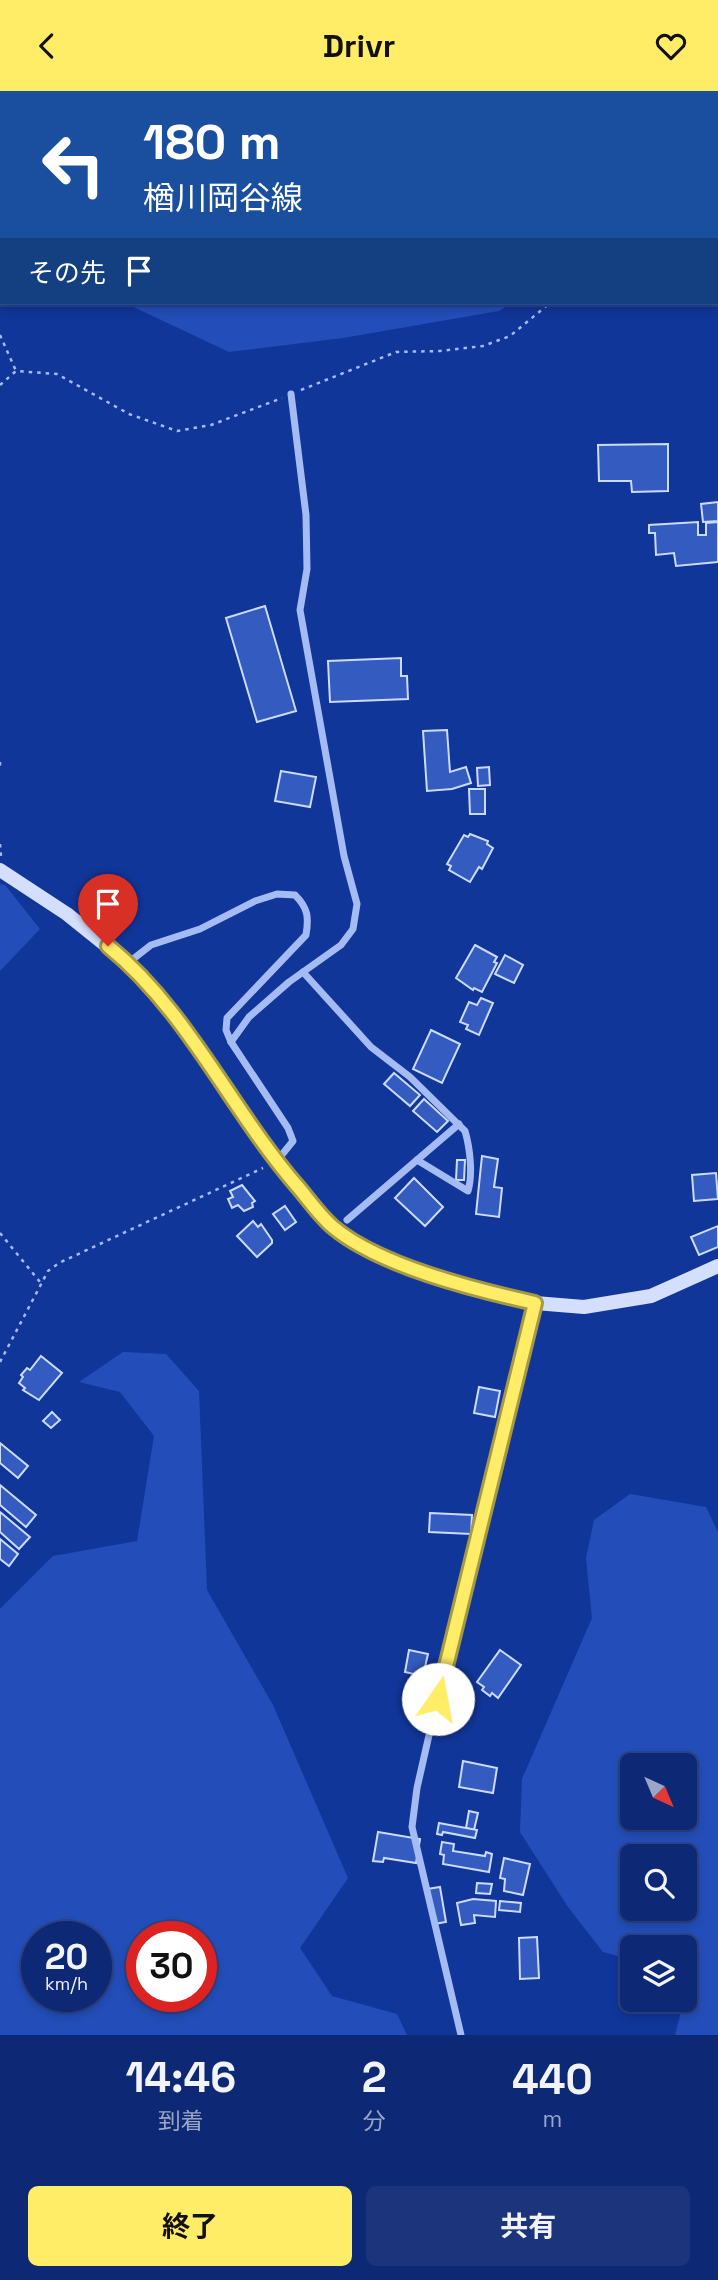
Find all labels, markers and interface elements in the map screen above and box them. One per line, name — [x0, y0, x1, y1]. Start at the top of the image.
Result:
text: Drivr — [323, 26, 395, 66]
icon: back — [28, 27, 66, 65]
icon: heart — [652, 27, 690, 65]
text: 180 m — [143, 111, 281, 173]
icon: left — [28, 119, 119, 210]
text: 楢川岡谷線 — [143, 178, 303, 218]
icon: arrive — [120, 252, 158, 290]
text: その先 — [28, 256, 106, 290]
pin — [78, 874, 138, 946]
icon: arrive — [89, 885, 127, 923]
position arrow — [401, 1662, 475, 1736]
north arrow — [620, 1753, 696, 1831]
map controls — [620, 1753, 697, 2012]
button: search — [620, 1844, 697, 1921]
speed limit sign: 30 — [126, 1921, 217, 2012]
text: 20 — [45, 1935, 88, 1979]
button: layers — [620, 1935, 697, 2012]
text: km/h — [45, 1972, 88, 1995]
text: 14:46 — [125, 2051, 236, 2104]
text: 2 — [362, 2051, 387, 2104]
text: 440 — [512, 2053, 593, 2106]
text: m — [542, 2104, 562, 2134]
text: 到着 — [158, 2106, 204, 2136]
text: 分 — [363, 2106, 386, 2136]
button: 終了 — [28, 2186, 352, 2266]
button: 共有 — [366, 2186, 690, 2266]

